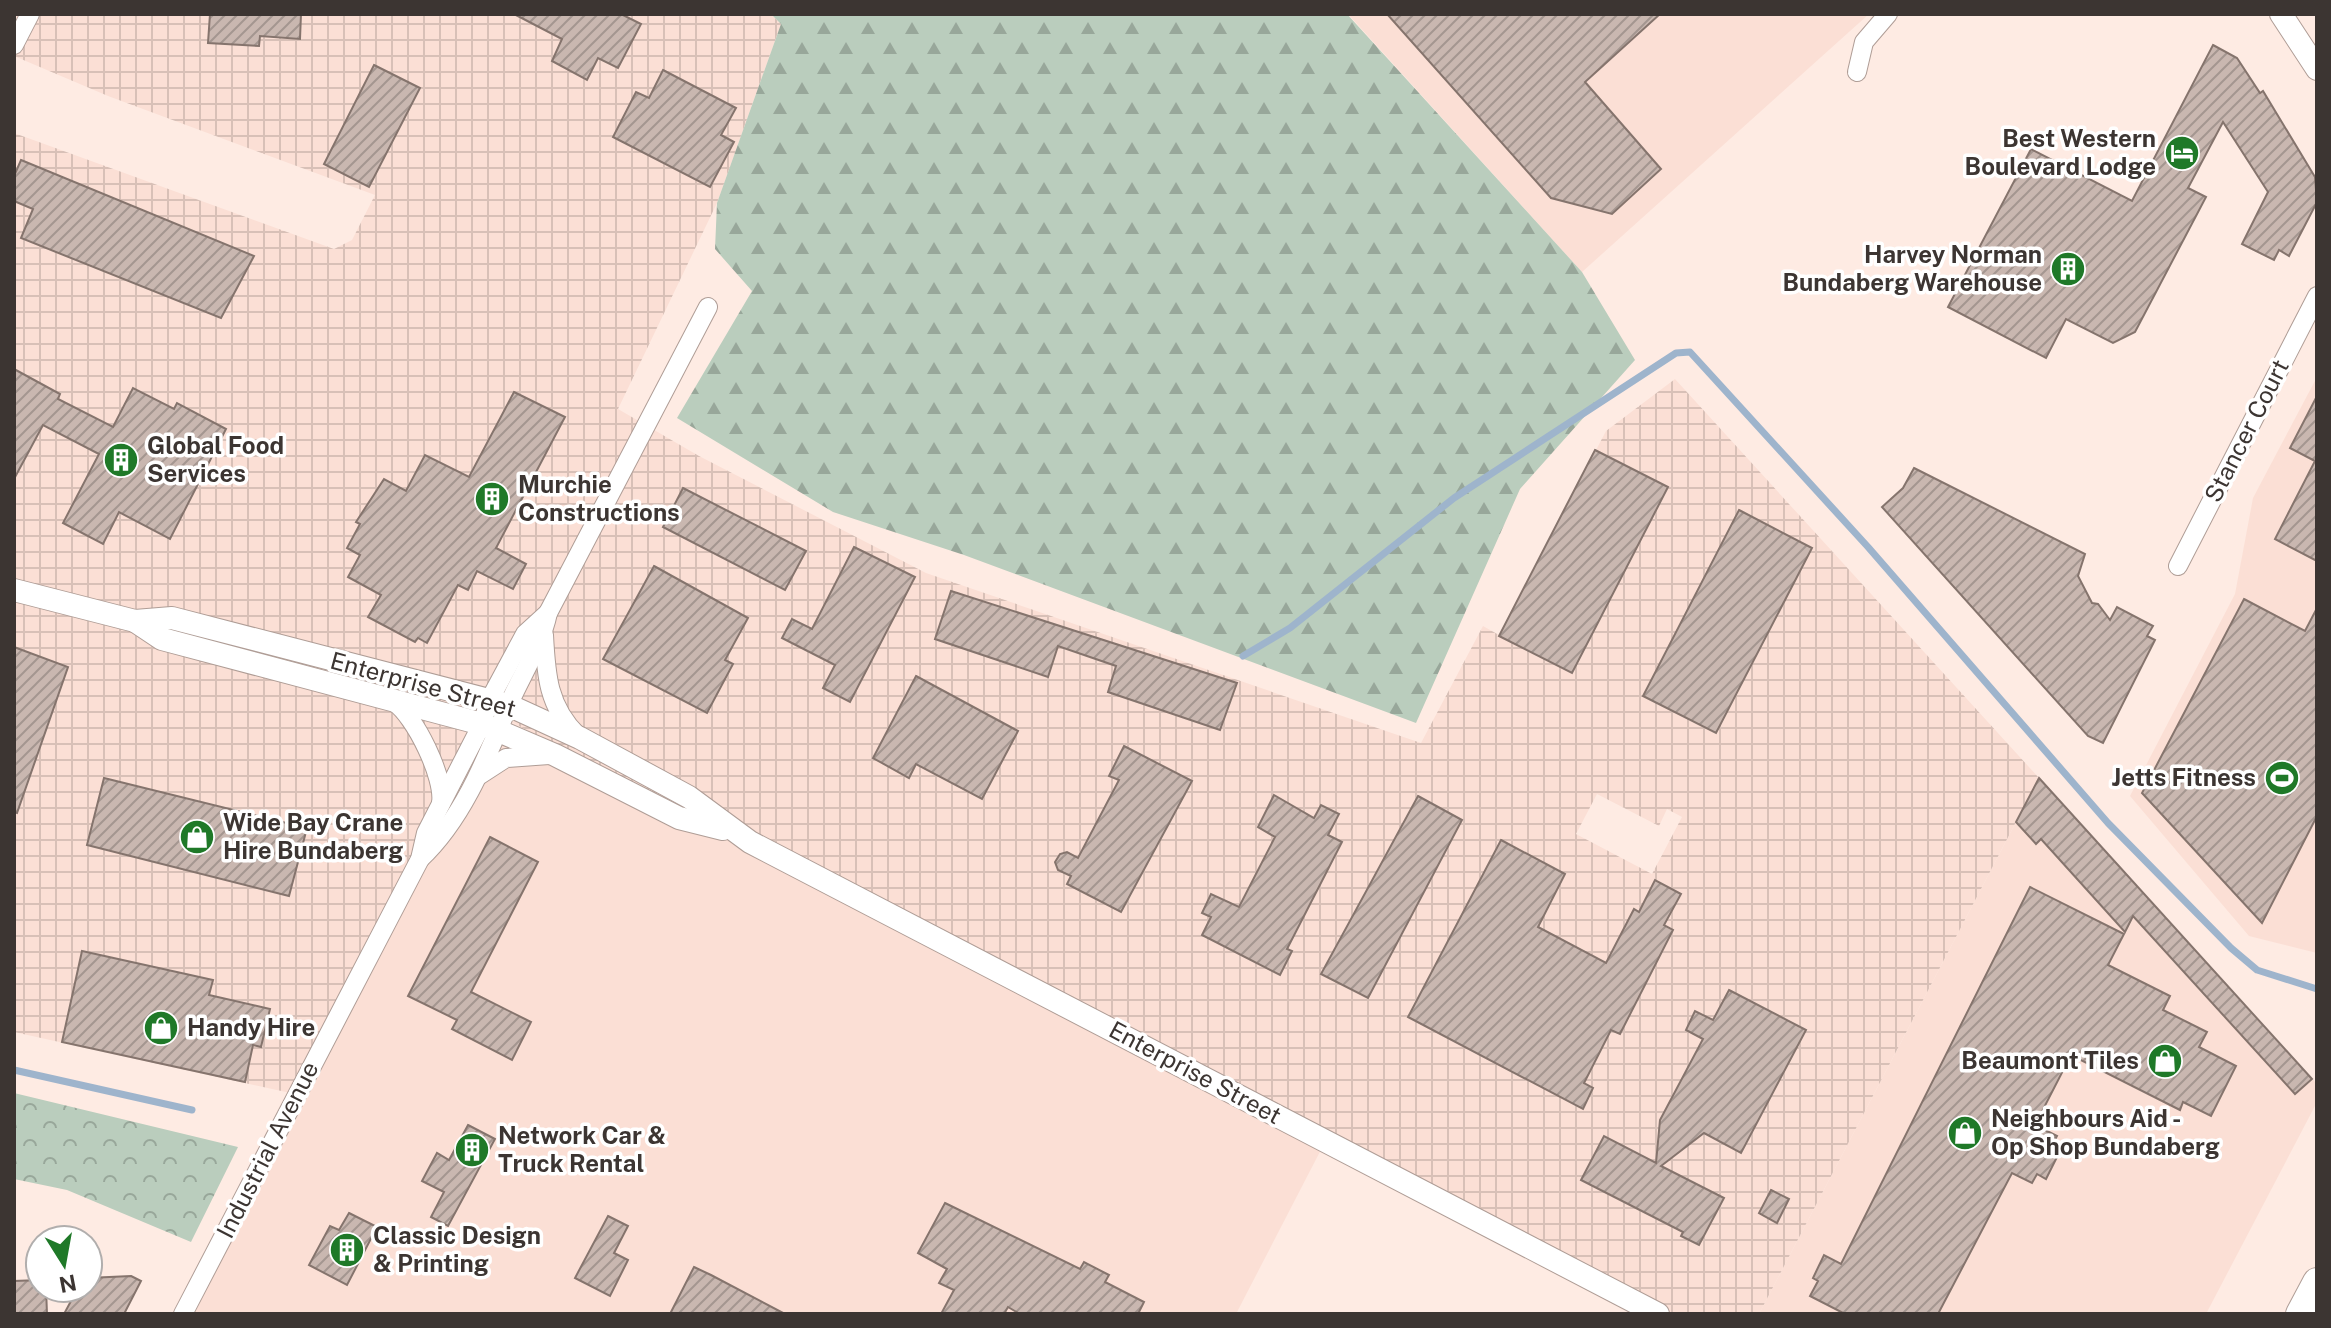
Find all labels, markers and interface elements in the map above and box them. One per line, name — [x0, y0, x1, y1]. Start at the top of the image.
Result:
place label: Best Western Boulevard Lodge — [1965, 124, 2156, 180]
hotel icon: Best Western Boulevard Lodge — [2163, 134, 2201, 172]
place label: Harvey Norman Bundaberg Warehouse — [1783, 240, 2042, 296]
building icon: Harvey Norman Bundaberg Warehouse — [2049, 250, 2087, 288]
street label: Stancer Court — [2198, 355, 2294, 507]
place label: Global Food Services — [147, 431, 284, 487]
building icon: Global Food Services — [102, 441, 140, 479]
place label: Murchie Constructions — [518, 470, 680, 526]
building icon: Murchie Constructions — [473, 480, 511, 518]
street label: Enterprise Street — [327, 646, 519, 722]
sports icon: Jetts Fitness — [2263, 759, 2301, 797]
place label: Jetts Fitness — [2112, 763, 2256, 791]
place label: Wide Bay Crane Hire Bundaberg — [223, 808, 403, 864]
shop icon: Wide Bay Crane Hire Bundaberg — [178, 818, 216, 856]
shop icon: Handy Hire — [142, 1009, 180, 1047]
place label: Handy Hire — [187, 1013, 315, 1041]
street label: Enterprise Street — [1105, 1015, 1286, 1129]
shop icon: Beaumont Tiles — [2146, 1042, 2184, 1080]
place label: Beaumont Tiles — [1961, 1046, 2139, 1074]
street label: Industrial Avenue — [211, 1057, 324, 1242]
place label: Neighbours Aid - Op Shop Bundaberg — [1991, 1104, 2220, 1160]
shop icon: Neighbours Aid - Op Shop Bundaberg — [1946, 1114, 1984, 1152]
place label: Network Car & Truck Rental — [498, 1121, 666, 1177]
building icon: Network Car & Truck Rental — [453, 1131, 491, 1169]
place label: Classic Design & Printing — [373, 1221, 541, 1277]
north arrow — [24, 1224, 104, 1304]
building icon: Classic Design & Printing — [328, 1231, 366, 1269]
text: N — [57, 1269, 79, 1298]

